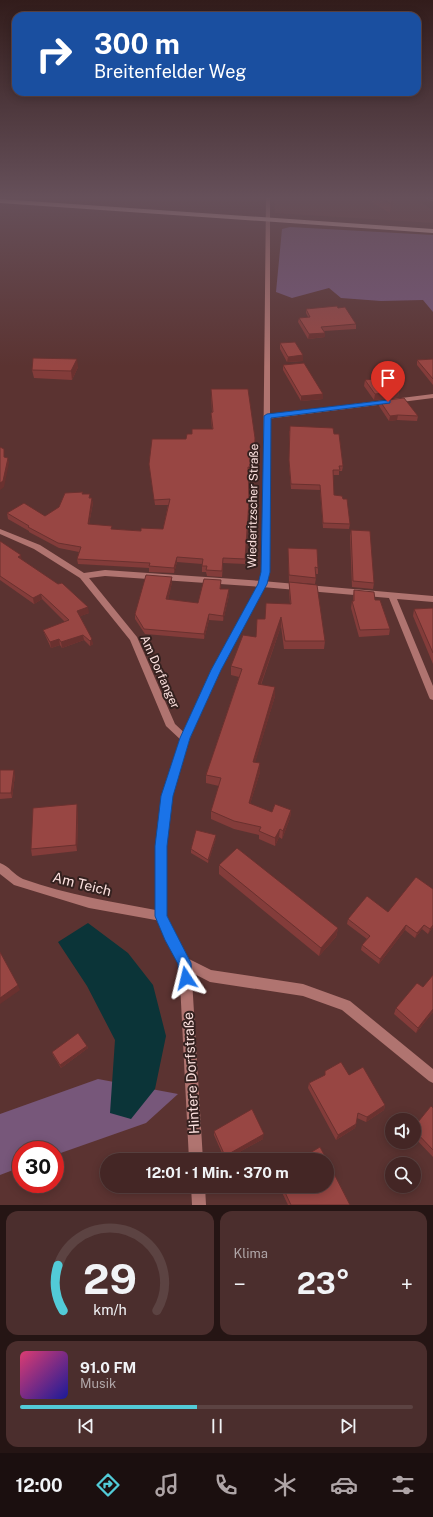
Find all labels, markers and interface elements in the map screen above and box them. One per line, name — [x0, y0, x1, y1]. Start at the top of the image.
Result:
text: 300 m — [94, 27, 180, 60]
icon: right — [28, 28, 80, 80]
text: Breitenfelder Weg — [94, 61, 247, 82]
pin — [371, 361, 405, 402]
icon: arrive — [377, 367, 399, 389]
street label: Wiederitzscher Straße — [245, 443, 261, 568]
street label: Am Dorfanger — [138, 633, 183, 711]
street label: Am Teich — [51, 869, 113, 899]
position arrow — [165, 957, 207, 999]
street label: Hintere Dorfstraße — [180, 1012, 202, 1134]
map controls — [385, 1113, 421, 1193]
button: sound — [385, 1113, 421, 1149]
speed limit sign: 30 — [12, 1141, 64, 1193]
button: search — [385, 1157, 421, 1193]
text: 12:01 · 1 Min. · 370 m — [145, 1164, 289, 1181]
text: Klima — [234, 1246, 268, 1261]
text: 29 — [83, 1254, 137, 1303]
text: 23° — [297, 1265, 350, 1301]
text: − — [234, 1271, 246, 1297]
text: + — [401, 1271, 413, 1297]
text: km/h — [93, 1301, 127, 1318]
text: 91.0 FM — [80, 1359, 136, 1376]
text: Musik — [80, 1376, 116, 1391]
icon: previous — [75, 1415, 97, 1437]
icon: pause — [206, 1415, 228, 1437]
icon: next — [337, 1415, 359, 1437]
icon: directions — [94, 1471, 122, 1499]
icon: music — [153, 1471, 181, 1499]
icon: phone — [212, 1471, 240, 1499]
icon: climate — [271, 1471, 299, 1499]
icon: car — [330, 1471, 358, 1499]
icon: filters — [389, 1471, 417, 1499]
text: 12:00 — [16, 1475, 63, 1496]

